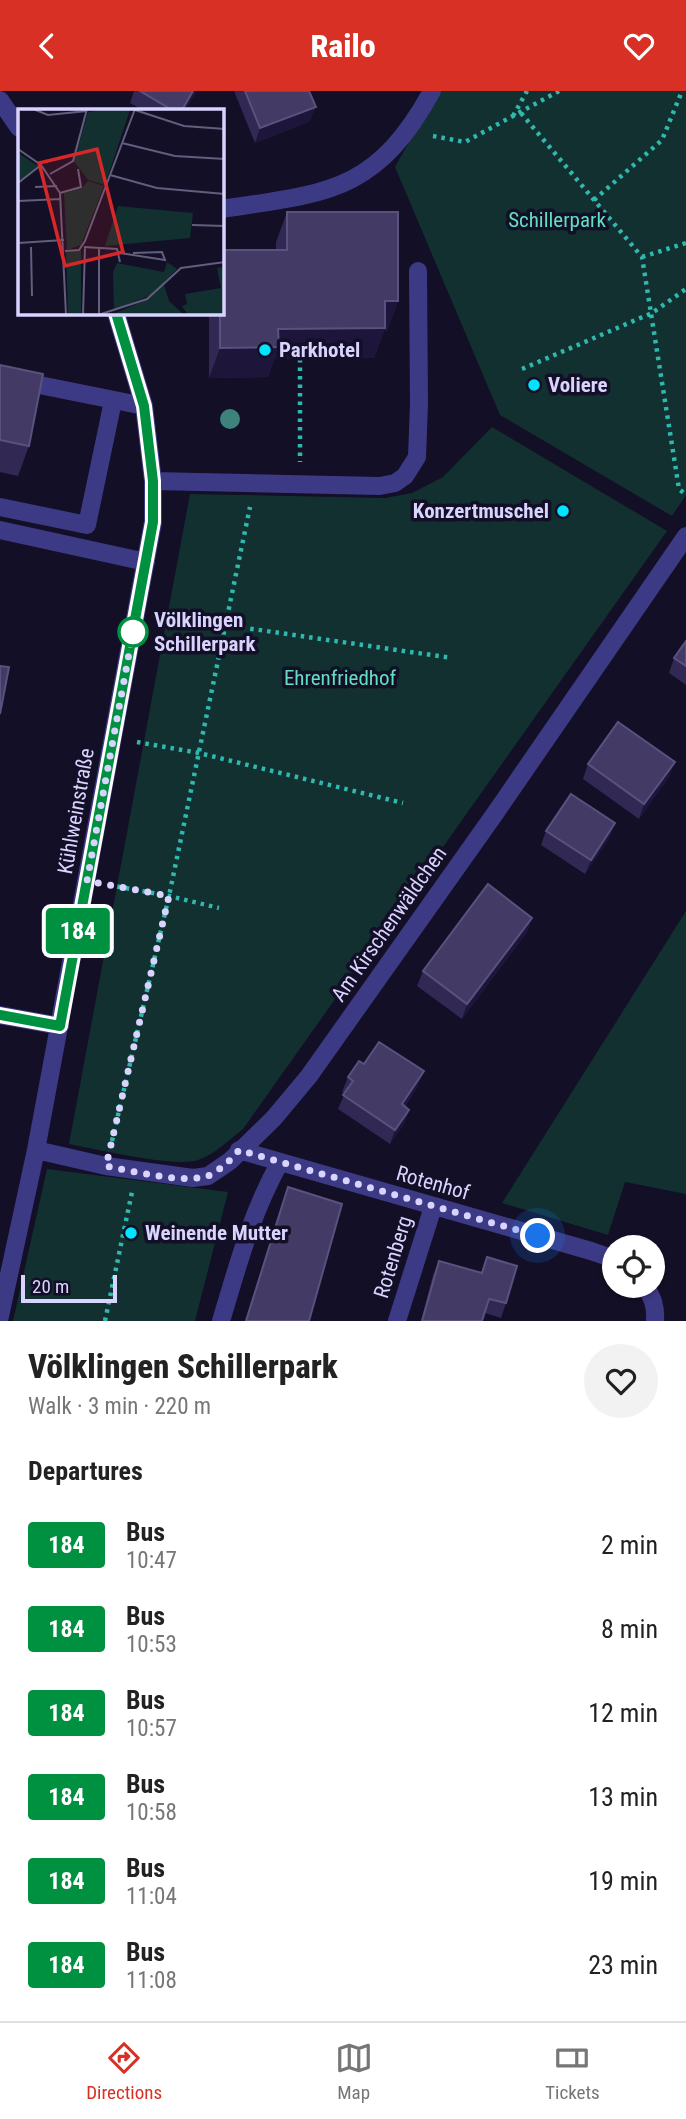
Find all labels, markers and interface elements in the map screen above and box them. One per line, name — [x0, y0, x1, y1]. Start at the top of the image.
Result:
icon: back — [28, 27, 66, 65]
text: Railo — [310, 27, 376, 65]
icon: heart — [620, 27, 658, 65]
inset map — [18, 109, 224, 315]
park label: Schillerpark — [508, 208, 606, 232]
place label: Parkhotel — [279, 338, 360, 362]
marker: Parkhotel — [257, 342, 273, 358]
place label: Voliere — [548, 373, 608, 397]
marker: Voliere — [526, 377, 542, 393]
place label: Konzertmuschel — [413, 499, 549, 523]
marker: Konzertmuschel — [555, 503, 571, 519]
place label: Völklingen Schillerpark — [154, 608, 256, 656]
marker: Völklingen Schillerpark — [118, 617, 148, 647]
park label: Ehrenfriedhof — [284, 666, 396, 690]
street label: Kühlweinstraße — [53, 746, 99, 876]
street label: Am Kirschenwäldchen — [326, 842, 452, 1006]
line badge: 184 — [38, 908, 118, 954]
text: 184 — [60, 917, 96, 945]
street label: Rotenhof — [394, 1161, 473, 1205]
street label: Rotenberg — [369, 1213, 417, 1301]
your location — [520, 1218, 555, 1253]
place label: Weinende Mutter — [145, 1221, 288, 1245]
marker: Weinende Mutter — [123, 1225, 139, 1241]
map controls — [602, 1235, 665, 1298]
button: locate — [602, 1235, 665, 1298]
scale bar — [21, 1272, 117, 1304]
text: 20 m — [32, 1275, 69, 1298]
button: heart — [584, 1344, 658, 1418]
text: Völklingen Schillerpark — [28, 1347, 338, 1386]
text: Walk · 3 min · 220 m — [28, 1393, 211, 1420]
text: Departures — [28, 1456, 143, 1486]
text: Bus — [126, 1517, 165, 1547]
text: 2 min — [601, 1530, 658, 1560]
text: 184 — [48, 1531, 85, 1559]
text: 10:47 — [126, 1547, 177, 1574]
text: Bus — [126, 1601, 165, 1631]
text: 8 min — [601, 1614, 658, 1644]
text: 184 — [48, 1615, 85, 1643]
text: 10:53 — [126, 1631, 177, 1658]
text: Bus — [126, 1685, 165, 1715]
text: 12 min — [588, 1698, 658, 1728]
text: 184 — [48, 1699, 85, 1727]
text: 10:57 — [126, 1715, 177, 1742]
text: Bus — [126, 1769, 165, 1799]
text: 13 min — [588, 1782, 658, 1812]
text: 184 — [48, 1783, 85, 1811]
text: 10:58 — [126, 1799, 177, 1826]
text: Bus — [126, 1853, 165, 1883]
text: 19 min — [588, 1866, 658, 1896]
text: 184 — [48, 1867, 85, 1895]
text: 11:04 — [126, 1883, 177, 1910]
text: Bus — [126, 1937, 165, 1967]
text: 23 min — [588, 1950, 658, 1980]
text: 184 — [48, 1951, 85, 1979]
text: 11:08 — [126, 1967, 177, 1994]
tab: Directions — [86, 2039, 162, 2104]
tab: Map — [335, 2039, 373, 2104]
tab: Tickets — [545, 2039, 600, 2104]

